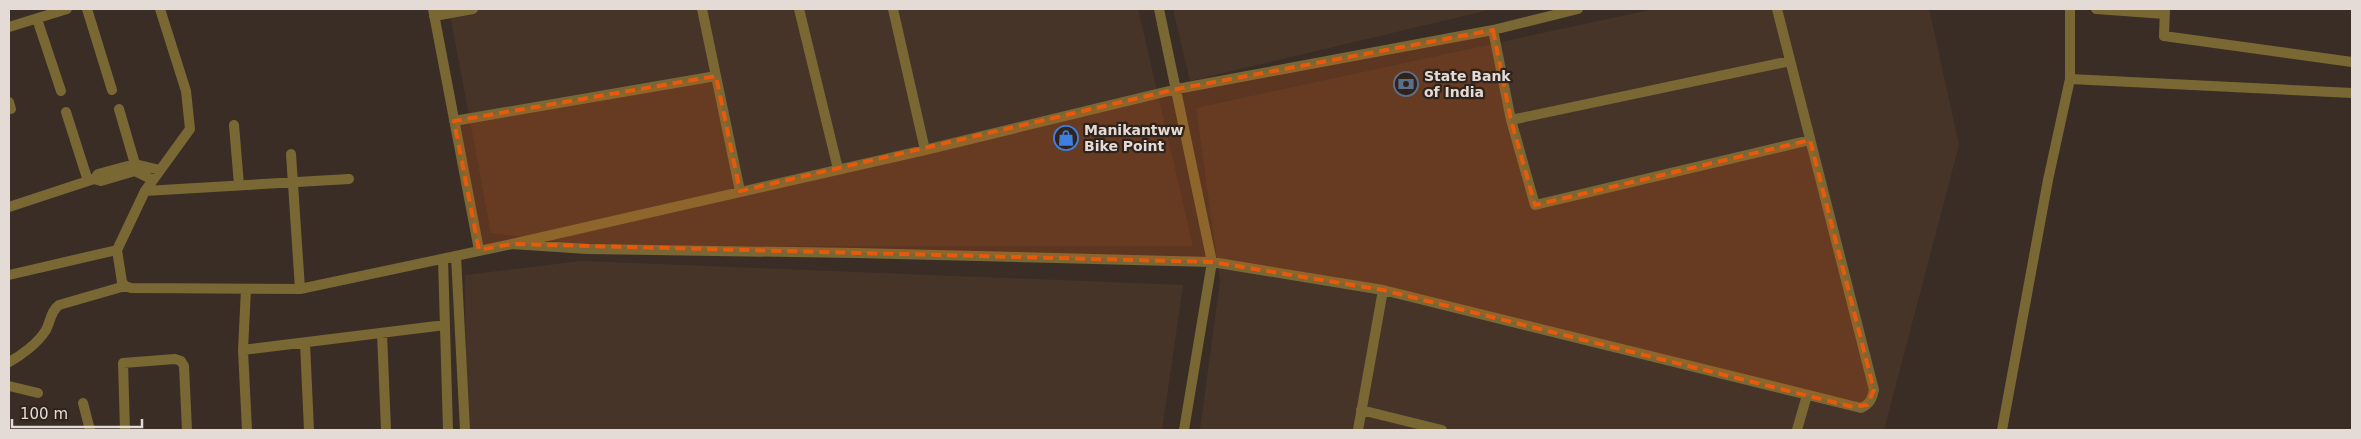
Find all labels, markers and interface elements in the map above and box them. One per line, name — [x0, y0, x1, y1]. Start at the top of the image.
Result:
place label: State Bank of India — [1424, 68, 1511, 100]
bank icon: State Bank of India — [1393, 71, 1419, 97]
place label: Manikantww Bike Point — [1084, 122, 1183, 154]
shop icon: Manikantww Bike Point — [1053, 125, 1079, 151]
scale bar — [12, 396, 142, 428]
text: 100 m — [20, 405, 68, 423]

